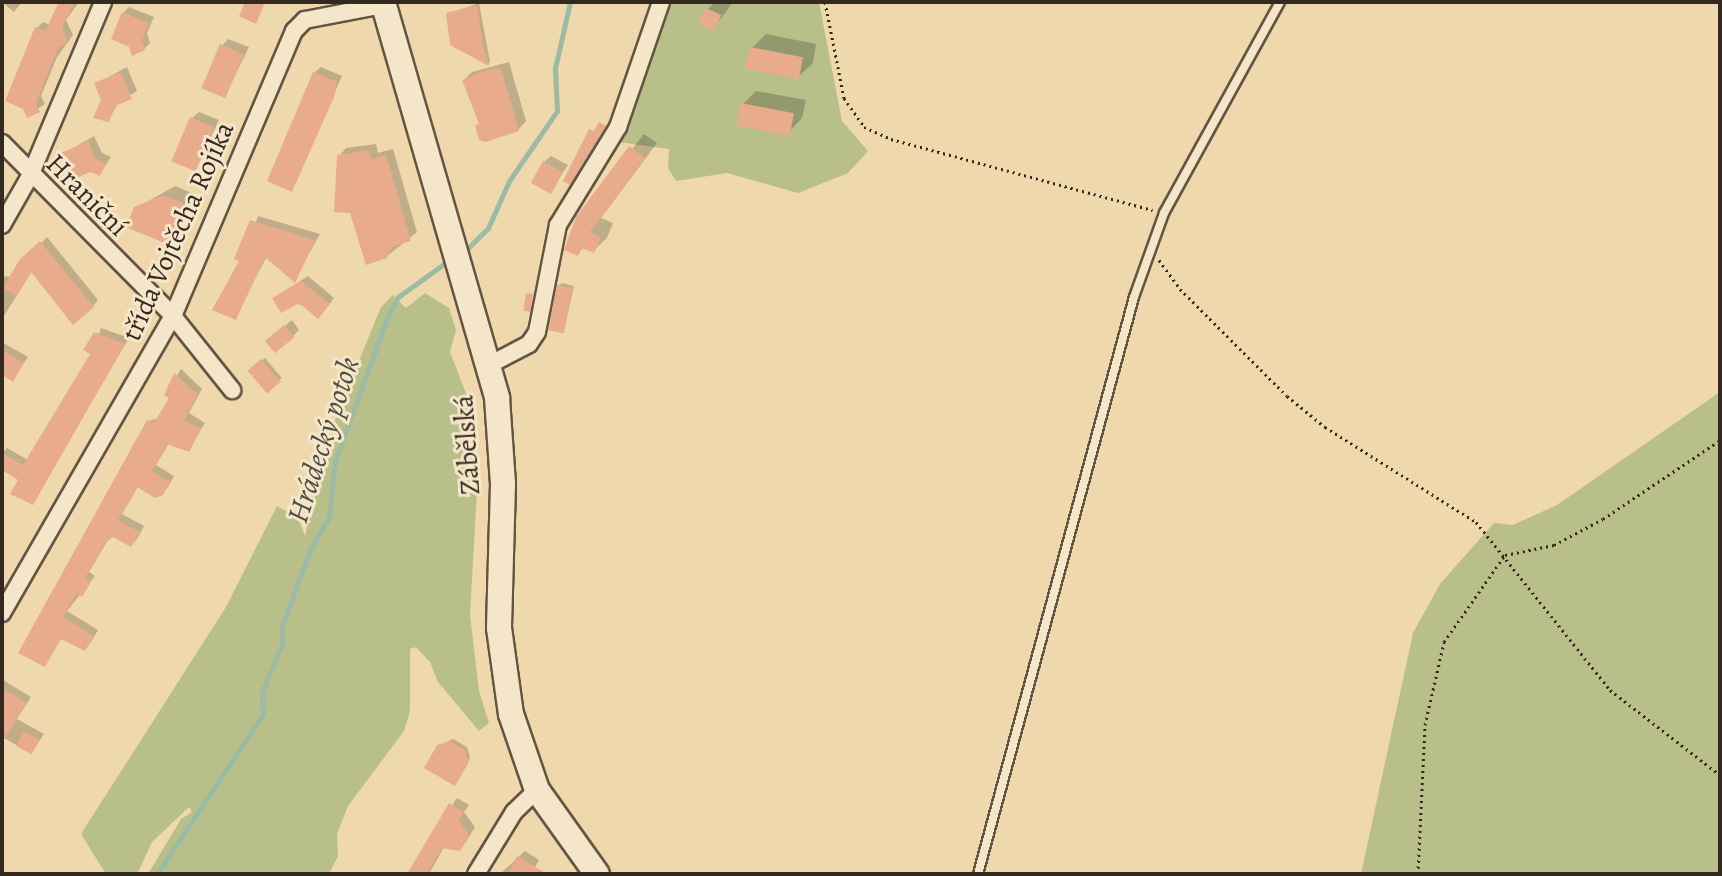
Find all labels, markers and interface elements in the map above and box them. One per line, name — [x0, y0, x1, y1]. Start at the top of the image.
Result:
street label: třída Vojtěcha Rojíka — [115, 116, 241, 346]
street label: Hraniční — [39, 147, 135, 243]
water label: Hrádecký potok — [279, 353, 367, 527]
street label: Zábělská — [447, 394, 487, 496]

